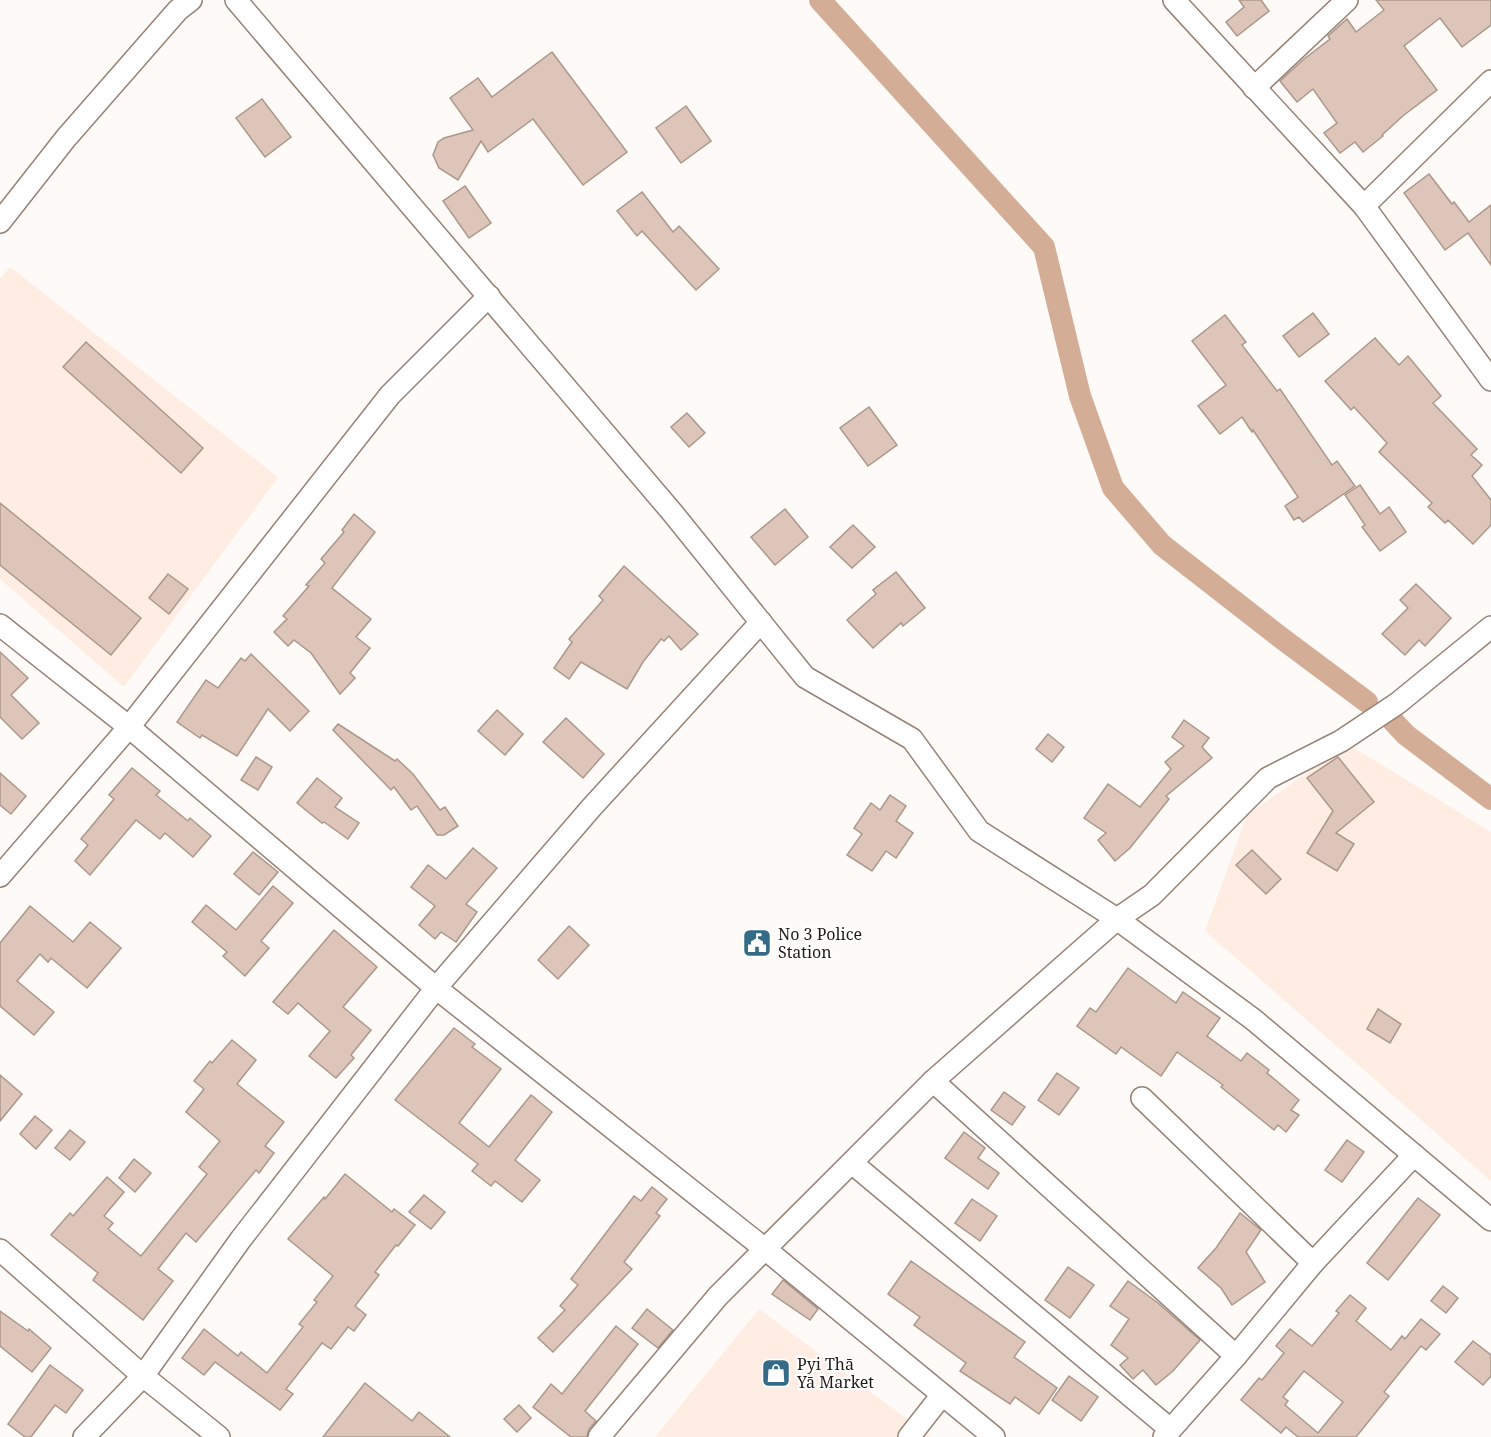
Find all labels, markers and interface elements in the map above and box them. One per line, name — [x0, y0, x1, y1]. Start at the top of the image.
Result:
place label: No 3 Police Station — [778, 923, 862, 963]
public building icon: No 3 Police Station — [741, 927, 773, 959]
place label: Pyi Thā Yā Market — [796, 1353, 874, 1393]
shop icon: Pyi Thā Yā Market — [760, 1357, 792, 1389]

